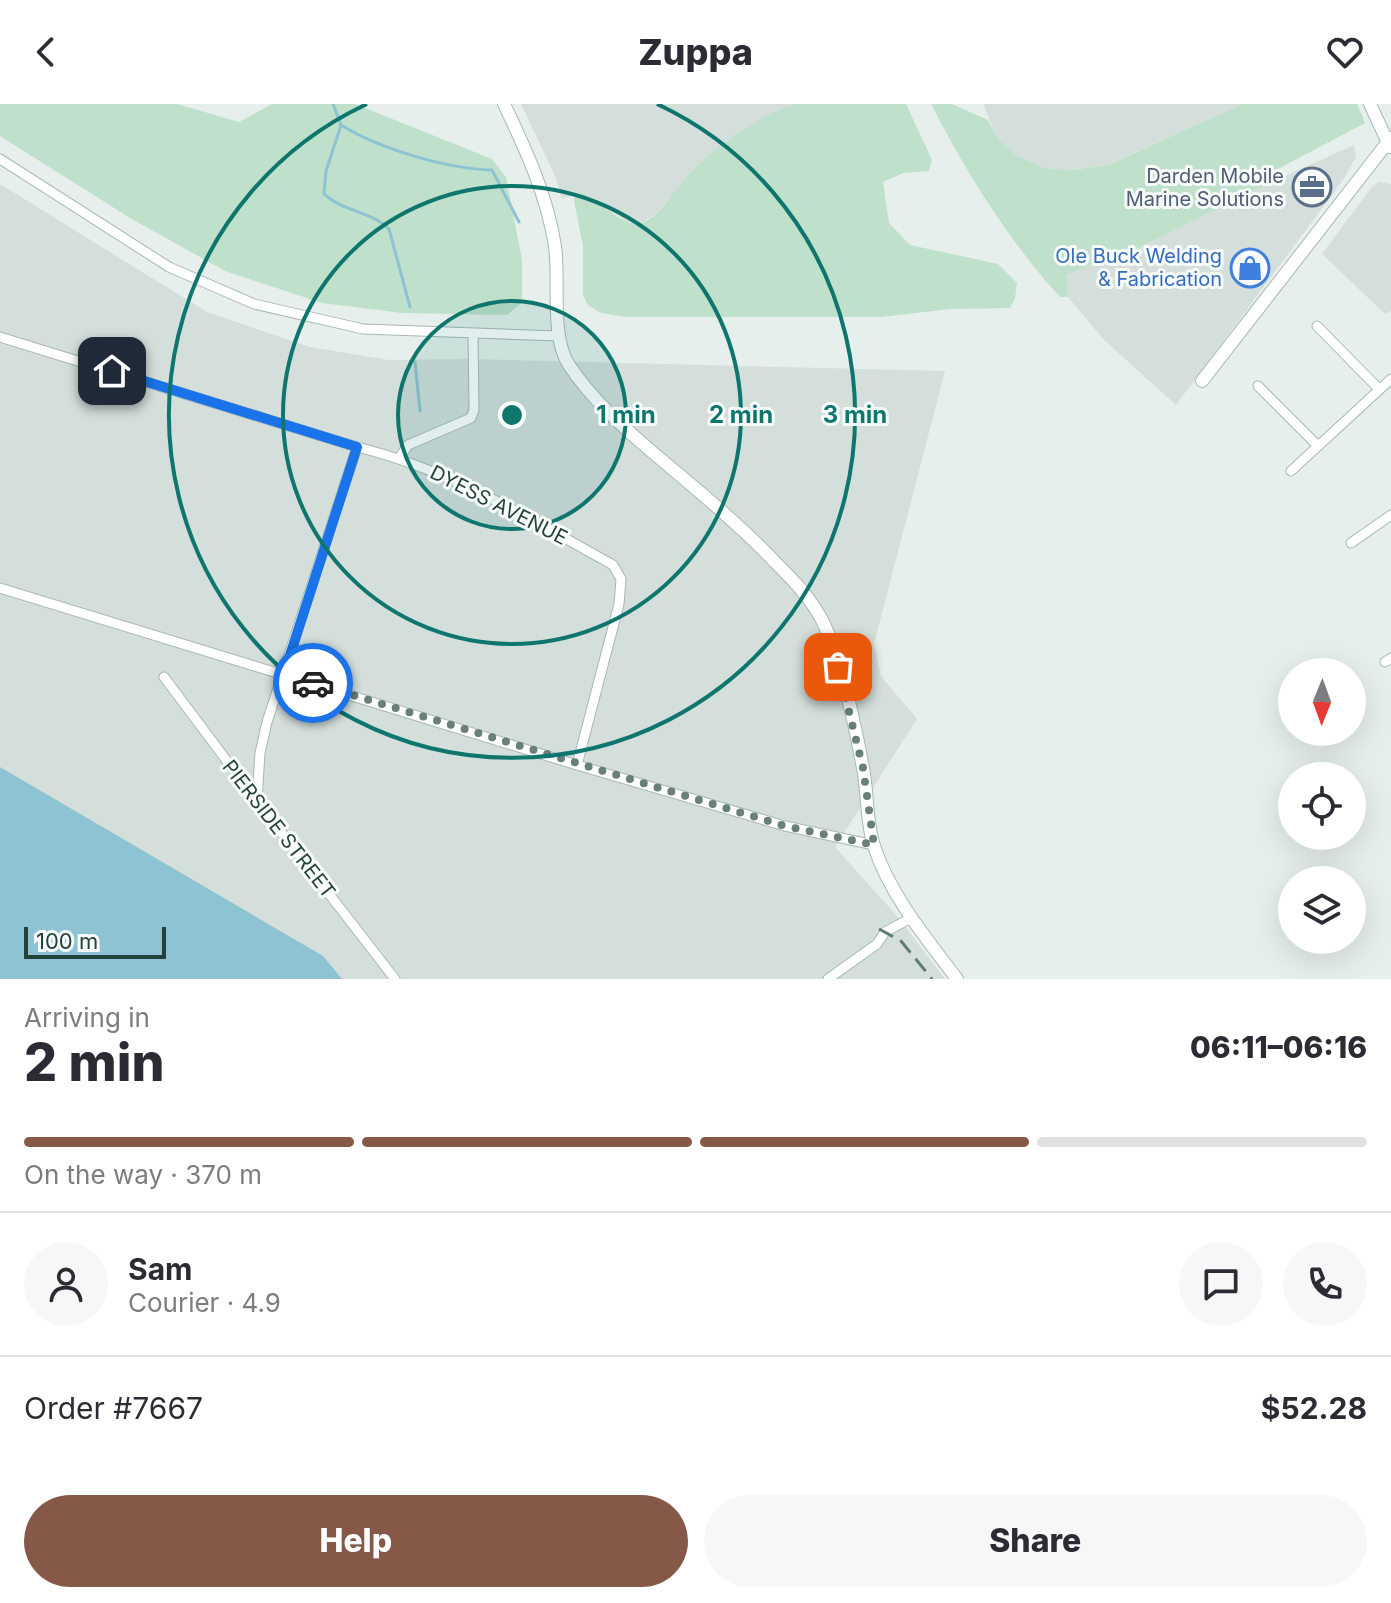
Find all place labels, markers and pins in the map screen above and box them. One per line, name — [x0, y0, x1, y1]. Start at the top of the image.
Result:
place label: Darden Mobile Marine Solutions — [1126, 164, 1284, 211]
office icon: Darden Mobile Marine Solutions — [1291, 166, 1333, 208]
place label: Ole Buck Welding & Fabrication — [1055, 244, 1222, 291]
shop icon: Ole Buck Welding & Fabrication — [1229, 247, 1271, 289]
pin — [78, 337, 146, 405]
centre of rings — [498, 401, 526, 429]
pin — [804, 633, 872, 701]

